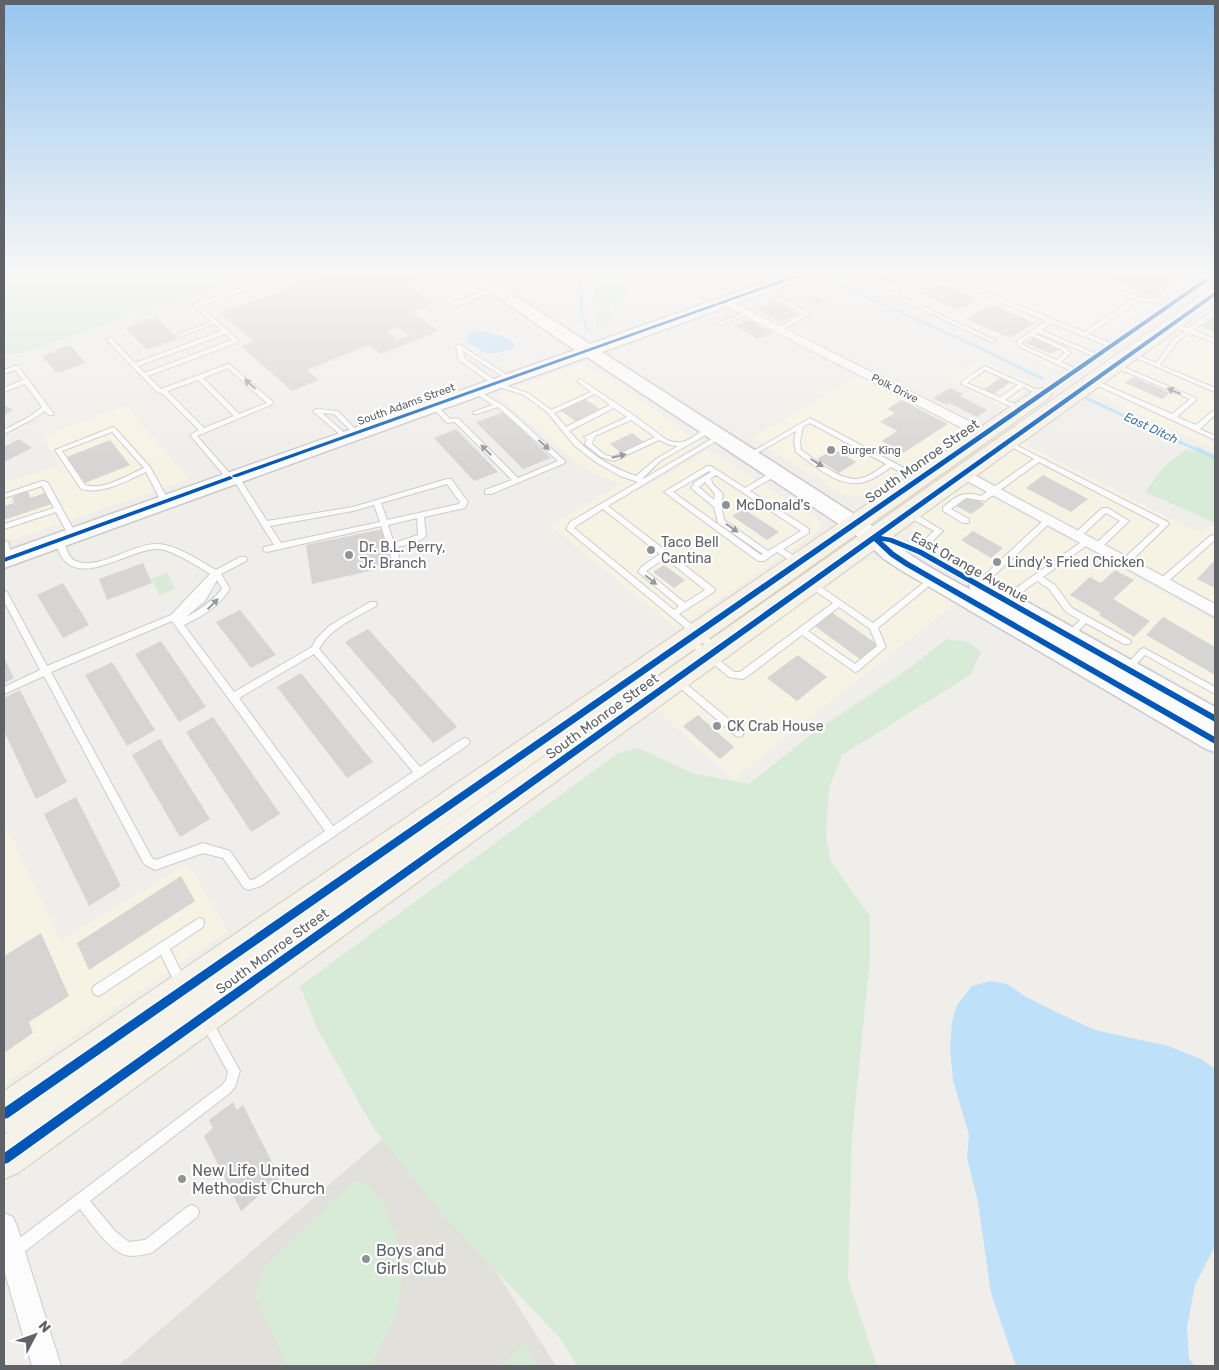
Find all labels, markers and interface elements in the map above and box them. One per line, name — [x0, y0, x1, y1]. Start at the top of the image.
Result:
street label: Polk Drive — [869, 371, 920, 406]
one-way arrow — [245, 378, 257, 390]
street label: South Adams Street — [356, 381, 457, 428]
one-way arrow — [1167, 386, 1181, 394]
water label: East Ditch — [1122, 409, 1180, 447]
street label: South Monroe Street — [862, 415, 983, 507]
one-way arrow — [537, 439, 549, 451]
one-way arrow — [481, 444, 493, 456]
marker: Burger King — [825, 444, 837, 456]
place label: Burger King — [841, 444, 901, 457]
one-way arrow — [611, 452, 627, 460]
one-way arrow — [810, 459, 824, 468]
place label: McDonald's — [736, 497, 810, 514]
marker: McDonald's — [720, 499, 732, 511]
one-way arrow — [725, 523, 738, 533]
street label: East Orange Avenue — [908, 528, 1031, 607]
place label: Taco Bell Cantina — [661, 534, 719, 567]
place label: Dr. B.L. Perry, Jr. Branch — [359, 539, 445, 572]
marker: Taco Bell Cantina — [645, 544, 657, 556]
marker: Dr. B.L. Perry, Jr. Branch — [343, 549, 355, 561]
place label: Lindy's Fried Chicken — [1007, 554, 1145, 571]
marker: Lindy's Fried Chicken — [991, 556, 1003, 568]
one-way arrow — [645, 575, 658, 586]
one-way arrow — [207, 598, 219, 610]
street label: South Monroe Street — [543, 669, 662, 763]
place label: CK Crab House — [727, 718, 824, 735]
marker: CK Crab House — [711, 720, 723, 732]
street label: South Monroe Street — [213, 904, 332, 998]
place label: New Life United Methodist Church — [192, 1161, 325, 1198]
marker: New Life United Methodist Church — [176, 1173, 188, 1185]
place label: Boys and Girls Club — [376, 1241, 447, 1278]
marker: Boys and Girls Club — [360, 1253, 372, 1265]
north arrow — [10, 1310, 60, 1360]
text: N — [35, 1317, 54, 1336]

